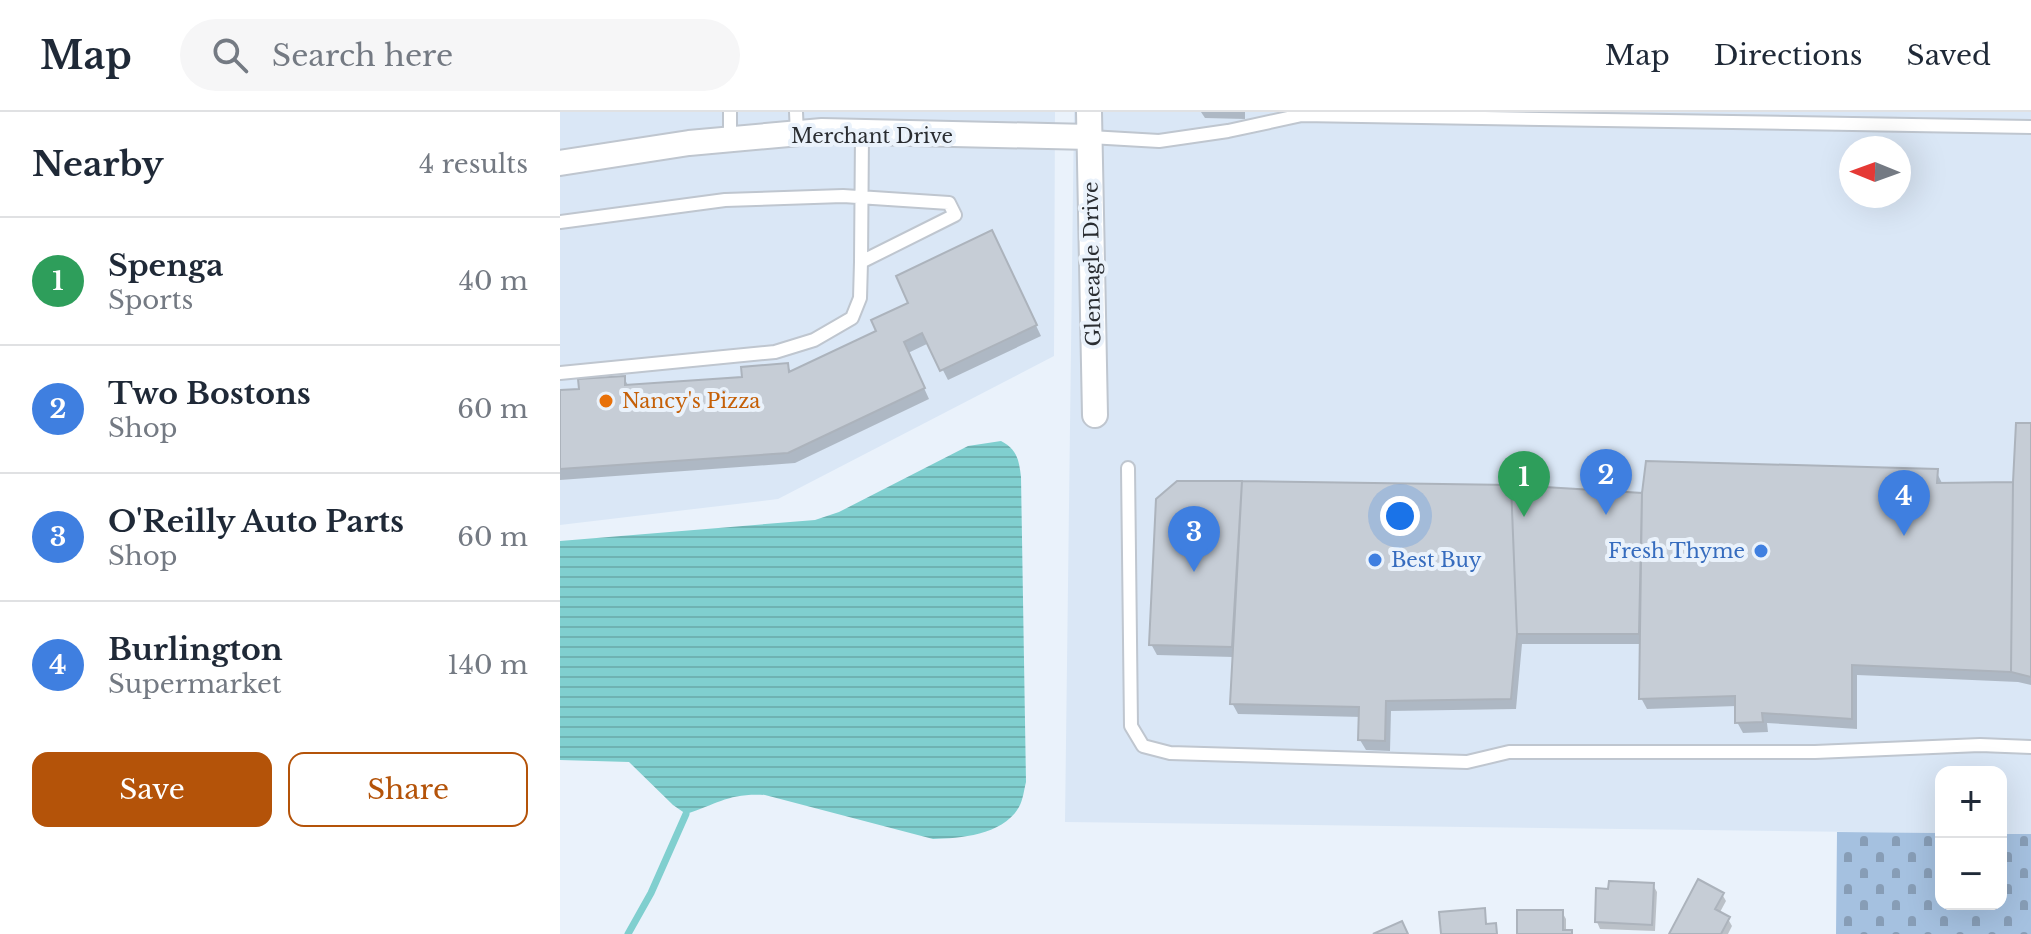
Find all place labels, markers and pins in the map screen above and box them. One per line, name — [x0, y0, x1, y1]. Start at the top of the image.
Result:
place label: Nancy's Pizza — [622, 389, 761, 413]
marker: Nancy's Pizza — [597, 392, 615, 410]
pin: 2 — [1580, 449, 1632, 515]
pin: 1 — [1498, 451, 1550, 517]
pin: 4 — [1878, 470, 1930, 536]
pin: 3 — [1168, 506, 1220, 572]
place label: Fresh Thyme — [1608, 539, 1745, 563]
marker: Fresh Thyme — [1752, 542, 1770, 560]
place label: Best Buy — [1391, 548, 1482, 572]
marker: Best Buy — [1366, 551, 1384, 569]

